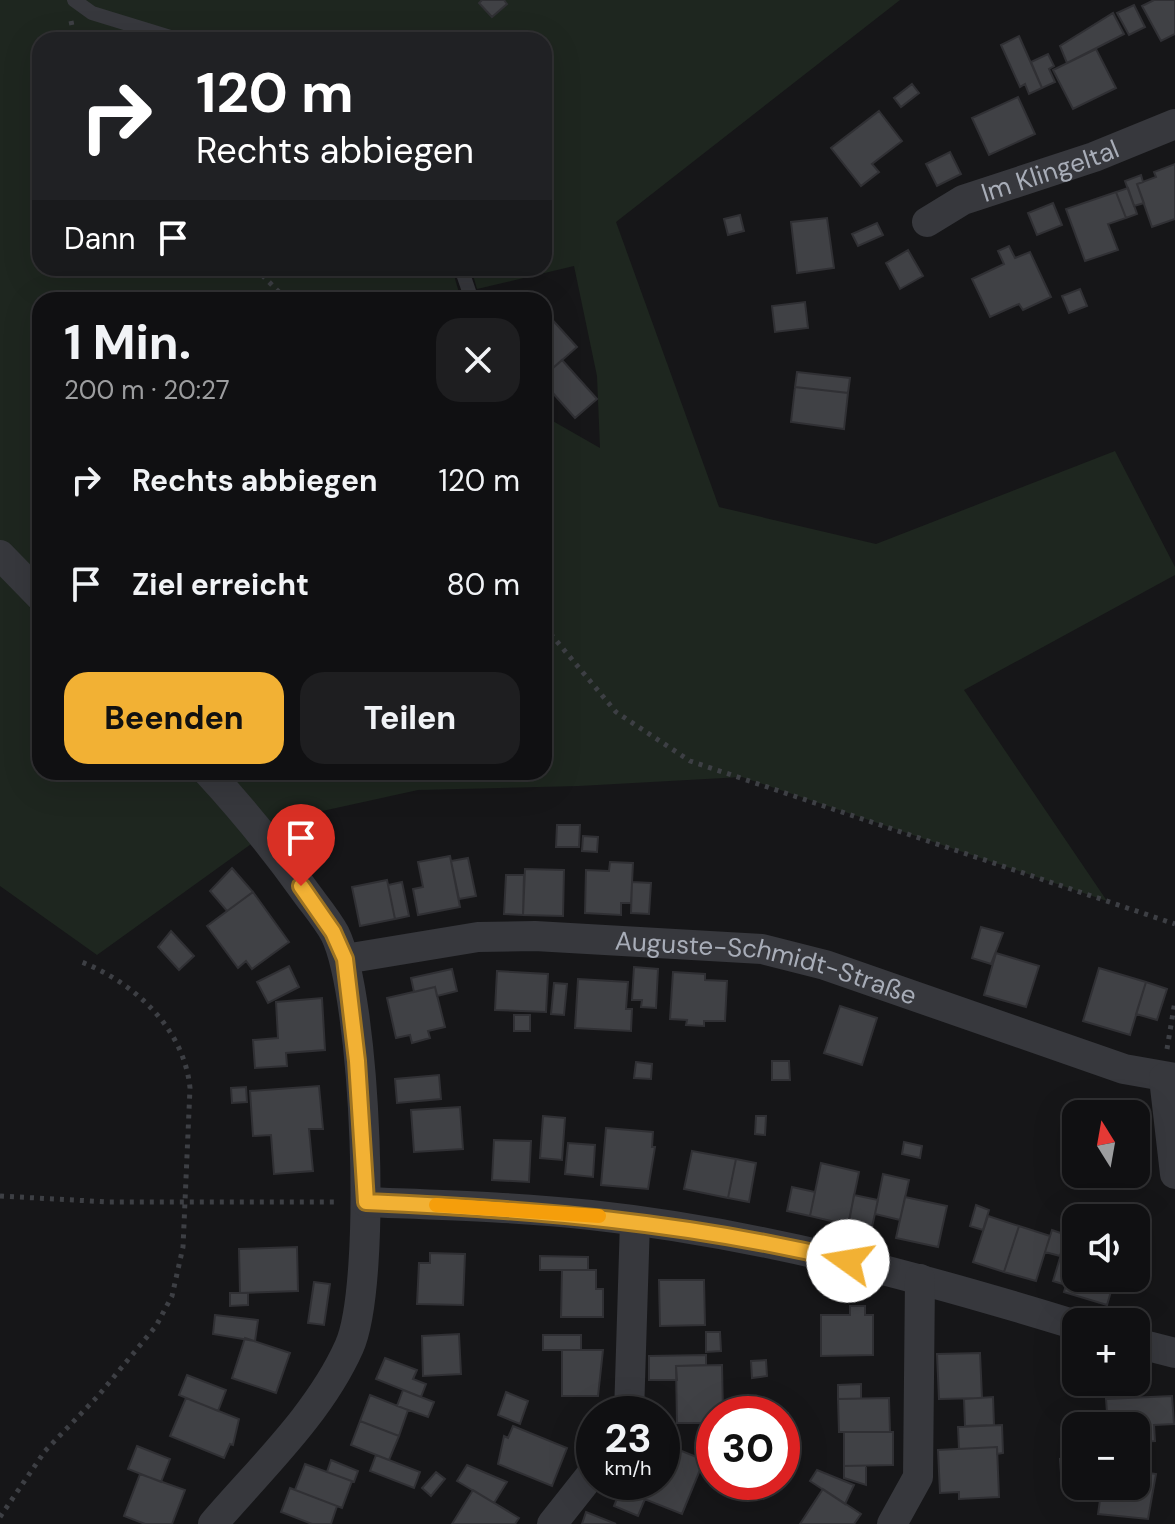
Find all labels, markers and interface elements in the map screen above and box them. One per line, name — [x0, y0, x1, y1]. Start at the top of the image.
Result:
text: 120 m — [196, 56, 354, 129]
icon: right — [64, 64, 168, 168]
text: Rechts abbiegen — [196, 127, 474, 174]
street label: Im Klingeltal — [977, 132, 1124, 210]
icon: arrive — [151, 216, 195, 260]
text: Dann — [64, 219, 135, 258]
text: 1 Min. — [64, 311, 191, 374]
button: close — [436, 318, 520, 402]
text: 200 m · 20:27 — [64, 373, 230, 407]
icon: right — [64, 458, 108, 502]
text: Rechts abbiegen — [132, 461, 377, 500]
text: 120 m — [438, 461, 520, 500]
icon: arrive — [64, 562, 108, 606]
text: Ziel erreicht — [132, 565, 309, 604]
text: 80 m — [447, 565, 520, 604]
button: Beenden — [64, 672, 284, 764]
button: Teilen — [300, 672, 520, 764]
pin — [267, 804, 335, 886]
icon: arrive — [279, 816, 323, 860]
street label: Auguste-Schmidt-Straße — [614, 924, 921, 1013]
north arrow — [1062, 1100, 1150, 1188]
map controls — [1062, 1100, 1150, 1500]
button: sound — [1062, 1204, 1150, 1292]
position arrow — [806, 1219, 890, 1303]
button: + — [1062, 1308, 1150, 1396]
speed limit sign: 30 — [696, 1396, 800, 1500]
text: 23 — [604, 1412, 652, 1464]
button: − — [1062, 1412, 1150, 1500]
text: km/h — [604, 1455, 652, 1481]

